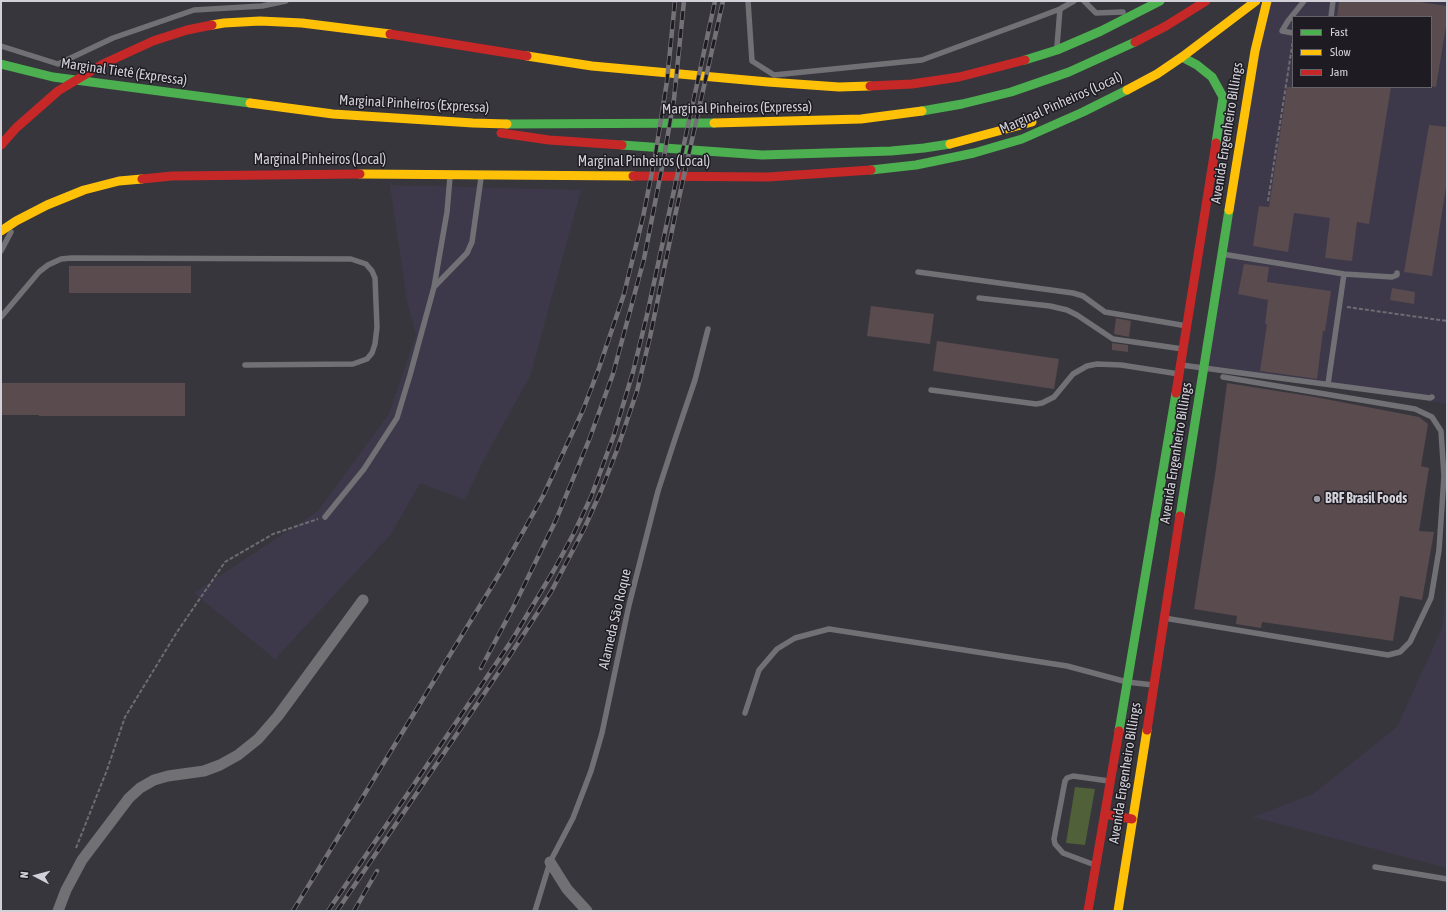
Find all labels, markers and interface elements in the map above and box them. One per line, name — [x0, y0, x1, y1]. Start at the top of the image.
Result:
legend — [1292, 16, 1432, 88]
text: Fast — [1330, 25, 1348, 39]
text: Slow — [1330, 45, 1351, 59]
street label: Marginal Tietê (Expressa) — [60, 55, 188, 89]
street label: Avenida Engenheiro Billings — [1208, 61, 1246, 205]
text: Jam — [1330, 65, 1348, 79]
street label: Marginal Pinheiros (Local) — [997, 68, 1125, 138]
street label: Marginal Pinheiros (Expressa) — [339, 92, 489, 116]
street label: Marginal Pinheiros (Expressa) — [662, 98, 812, 118]
street label: Marginal Pinheiros (Local) — [254, 152, 386, 168]
street label: Marginal Pinheiros (Local) — [578, 154, 710, 170]
street label: Avenida Engenheiro Billings — [1157, 381, 1195, 525]
place label: BRF Brasil Foods — [1325, 491, 1407, 507]
marker: BRF Brasil Foods — [1312, 494, 1322, 504]
street label: Alameda São Roque — [595, 567, 635, 671]
street label: Avenida Engenheiro Billings — [1106, 701, 1144, 845]
north arrow — [16, 856, 56, 896]
text: N — [18, 871, 30, 879]

